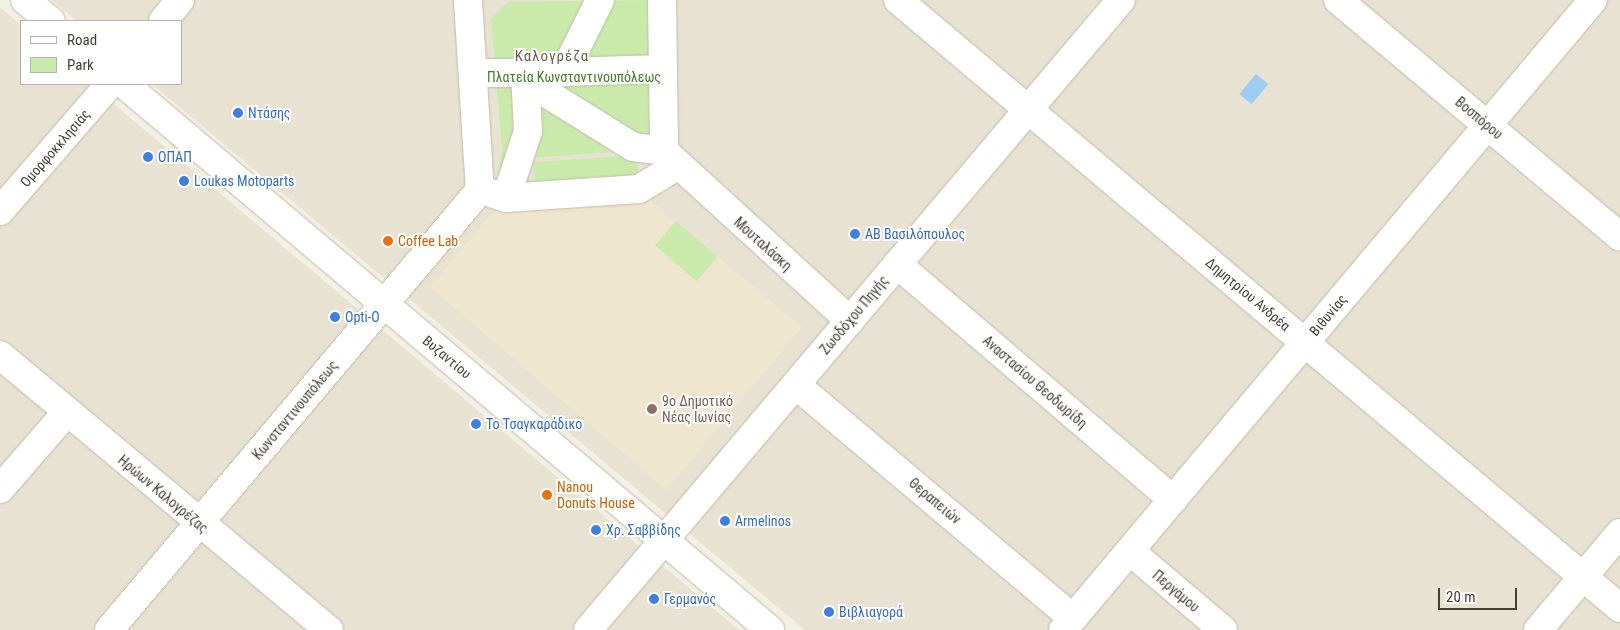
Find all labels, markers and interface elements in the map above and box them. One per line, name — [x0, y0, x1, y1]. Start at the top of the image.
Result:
legend — [20, 20, 182, 85]
text: Road — [67, 31, 97, 49]
district label: Καλογρέζα — [514, 48, 590, 66]
text: Park — [67, 56, 94, 74]
park label: Πλατεία Κωνσταντινουπόλεως — [487, 69, 661, 85]
street label: Βοσπόρου — [1452, 93, 1506, 143]
place label: Ντάσης — [248, 105, 290, 121]
street label: Ομορφοκκλησιάς — [17, 106, 93, 190]
marker: Ντάσης — [232, 107, 244, 119]
place label: ΟΠΑΠ — [158, 149, 192, 165]
marker: ΟΠΑΠ — [142, 151, 154, 163]
place label: Loukas Motoparts — [194, 173, 294, 189]
marker: Loukas Motoparts — [178, 175, 190, 187]
street label: Μουταλάσκη — [731, 214, 795, 274]
place label: ΑΒ Βασιλόπουλος — [865, 226, 965, 242]
marker: ΑΒ Βασιλόπουλος — [849, 228, 861, 240]
place label: Coffee Lab — [398, 233, 458, 249]
marker: Coffee Lab — [382, 235, 394, 247]
street label: Δημητρίου Ανδρέα — [1202, 254, 1294, 334]
street label: Ζωοδόχου Πηγής — [816, 272, 892, 358]
street label: Βιθυνίας — [1306, 291, 1350, 339]
place label: Opti-O — [345, 309, 380, 325]
marker: Opti-O — [329, 311, 341, 323]
street label: Βυζαντίου — [419, 332, 475, 382]
street label: Αναστασίου Θεοδωρίδη — [979, 332, 1091, 432]
street label: Κωνσταντινουπόλεως — [249, 357, 341, 463]
place label: 9ο Δημοτικό Νέας Ιωνίας — [662, 393, 733, 426]
marker: 9ο Δημοτικό Νέας Ιωνίας — [646, 403, 658, 415]
place label: Το Τσαγκαράδικο — [486, 416, 582, 432]
marker: Το Τσαγκαράδικο — [470, 418, 482, 430]
street label: Ηρώων Καλογρέζας — [115, 451, 211, 537]
street label: Θεραπειών — [906, 474, 964, 528]
place label: Nanou Donuts House — [557, 479, 635, 512]
marker: Nanou Donuts House — [541, 489, 553, 501]
place label: Armelinos — [735, 513, 791, 529]
marker: Armelinos — [719, 515, 731, 527]
place label: Χρ. Σαββίδης — [606, 522, 681, 538]
marker: Χρ. Σαββίδης — [590, 524, 602, 536]
street label: Περγάμου — [1149, 567, 1203, 615]
scale bar — [1440, 578, 1519, 610]
text: 20 m — [1446, 588, 1476, 606]
place label: Γερμανός — [664, 591, 716, 607]
marker: Γερμανός — [648, 593, 660, 605]
place label: Βιβλιαγορά — [839, 604, 903, 620]
marker: Βιβλιαγορά — [823, 606, 835, 618]

